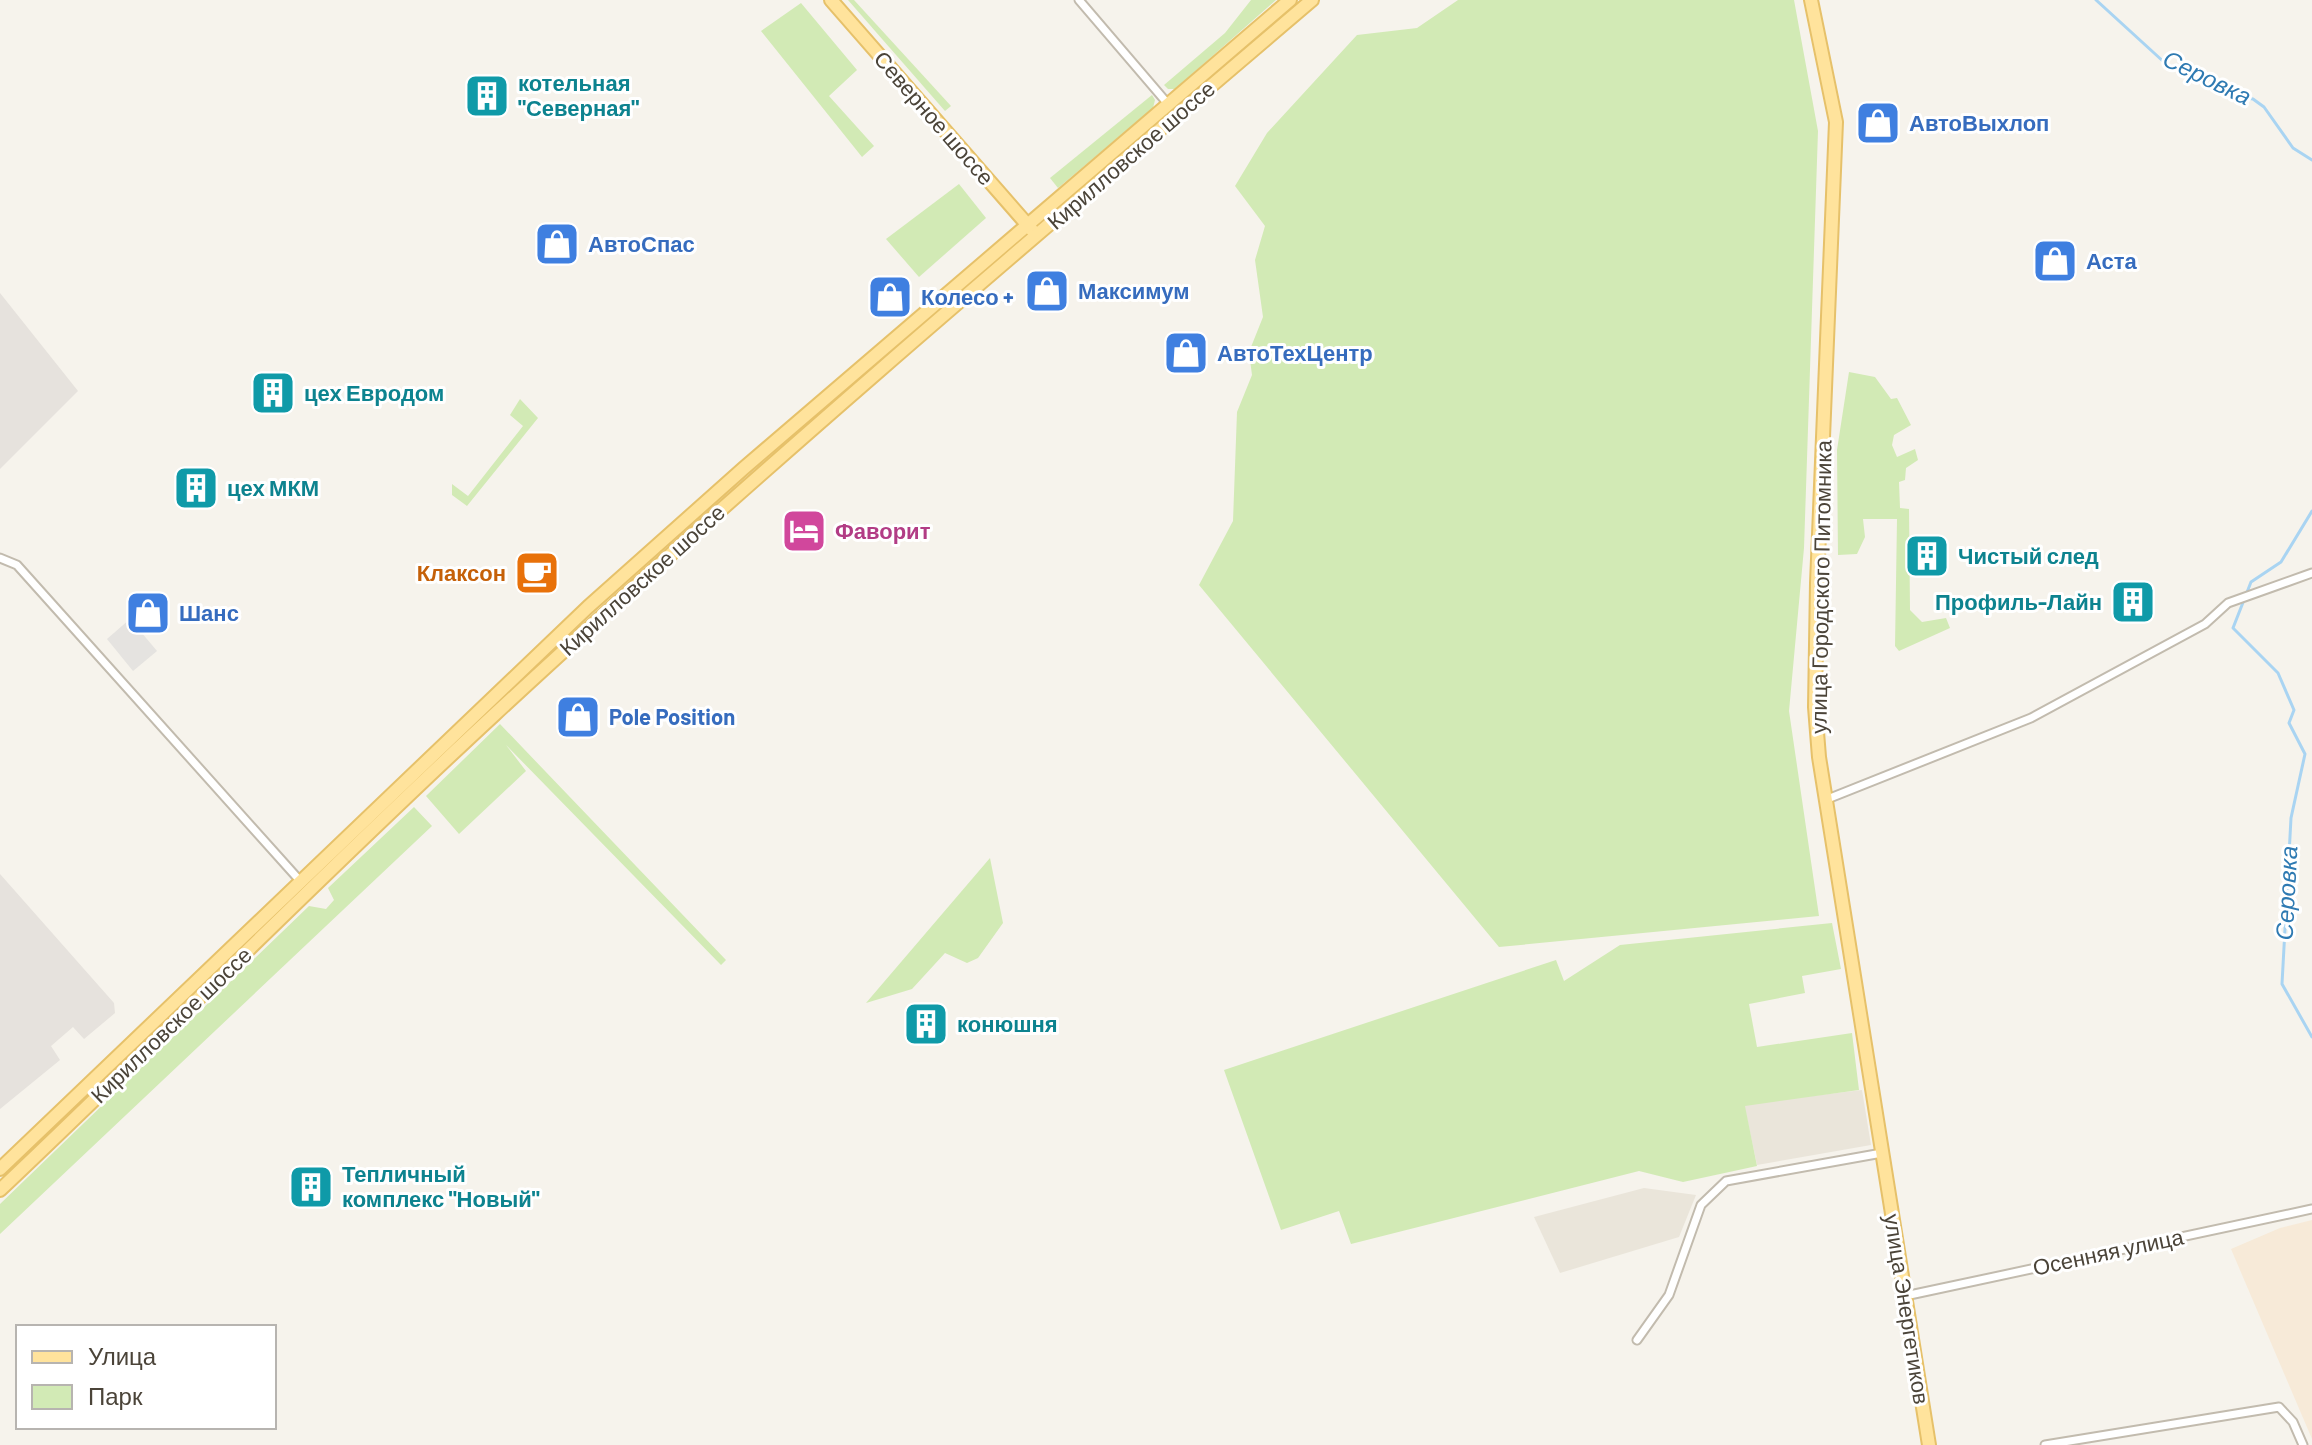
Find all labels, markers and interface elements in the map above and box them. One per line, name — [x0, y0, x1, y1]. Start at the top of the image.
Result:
water label: Серовка — [2159, 43, 2257, 110]
street label: Северное шоссе — [869, 45, 1000, 190]
place label: котельная "Северная" — [518, 69, 639, 121]
building icon: котельная "Северная" — [463, 72, 511, 120]
street label: Кирилловское шоссе — [1041, 75, 1220, 235]
shop icon: АвтоВыхлоп — [1854, 99, 1902, 147]
place label: АвтоВыхлоп — [1909, 109, 2049, 135]
shop icon: АвтоСпас — [533, 220, 581, 268]
place label: АвтоСпас — [588, 230, 695, 256]
shop icon: Аста — [2031, 237, 2079, 285]
place label: Аста — [2086, 247, 2138, 273]
shop icon: Максимум — [1023, 267, 1071, 315]
shop icon: Колесо + — [866, 273, 914, 321]
place label: Максимум — [1078, 277, 1190, 304]
place label: Колесо + — [921, 283, 1014, 309]
shop icon: АвтоТехЦентр — [1162, 329, 1210, 377]
place label: АвтоТехЦентр — [1217, 339, 1373, 366]
building icon: цех Евродом — [249, 369, 297, 417]
place label: цех Евродом — [304, 379, 444, 406]
street label: улица Городского Питомника — [1804, 439, 1837, 734]
building icon: цех МКМ — [172, 464, 220, 512]
place label: цех МКМ — [227, 474, 319, 501]
street label: Кирилловское шоссе — [553, 498, 730, 661]
hotel icon: Фаворит — [780, 507, 828, 555]
place label: Фаворит — [835, 517, 931, 544]
building icon: Чистый след — [1903, 532, 1951, 580]
place label: Чистый след — [1958, 542, 2099, 569]
cafe icon: Клаксон — [513, 549, 561, 597]
place label: Клаксон — [417, 559, 506, 585]
building icon: Профиль-Лайн — [2109, 578, 2157, 626]
place label: Профиль-Лайн — [1935, 588, 2102, 615]
shop icon: Шанс — [124, 589, 172, 637]
place label: Шанс — [179, 599, 239, 625]
shop icon: Pole Position — [554, 693, 602, 741]
place label: Pole Position — [609, 703, 735, 729]
water label: Серовка — [2269, 845, 2302, 941]
street label: Кирилловское шоссе — [85, 941, 257, 1108]
building icon: конюшня — [902, 1000, 950, 1048]
place label: конюшня — [957, 1010, 1058, 1036]
place label: Тепличный комплекс "Новый" — [342, 1160, 540, 1211]
building icon: Тепличный комплекс "Новый" — [287, 1163, 335, 1211]
street label: улица Энергетиков — [1879, 1212, 1936, 1406]
street label: Осенняя улица — [2030, 1222, 2186, 1281]
legend — [16, 1325, 276, 1429]
text: Улица — [88, 1341, 157, 1370]
text: Парк — [88, 1381, 143, 1410]

